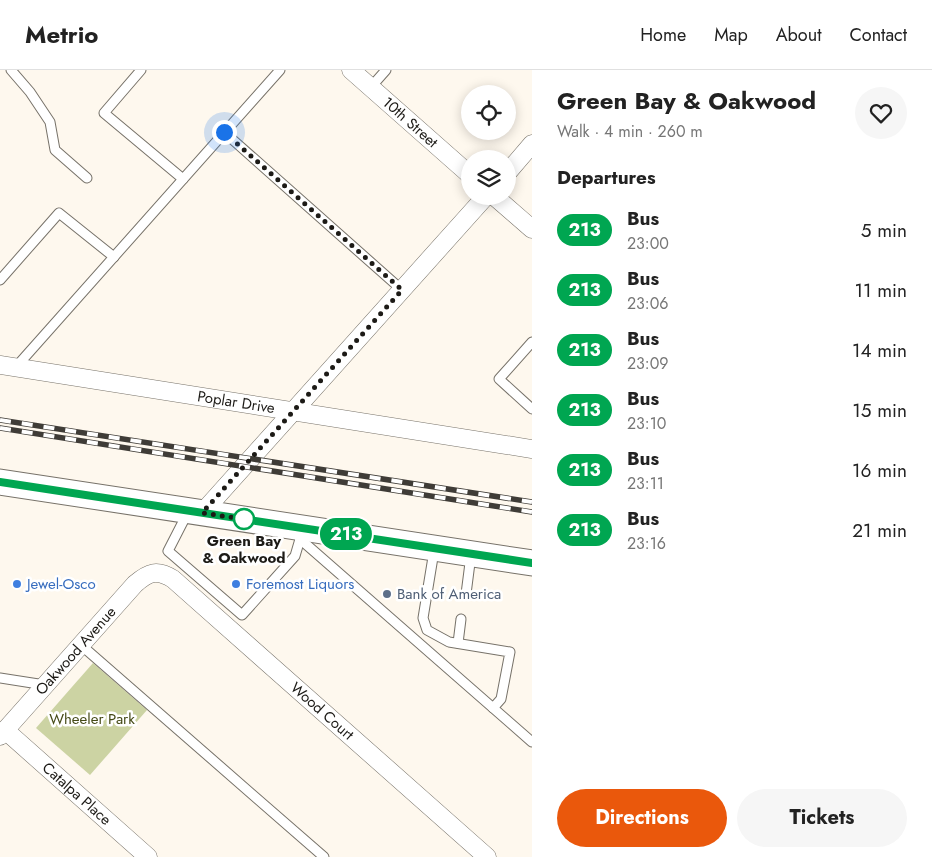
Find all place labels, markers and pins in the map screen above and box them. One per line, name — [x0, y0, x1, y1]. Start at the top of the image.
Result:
marker: Green Bay & Oakwood — [233, 508, 255, 530]
place label: Green Bay & Oakwood — [202, 530, 286, 569]
place label: Jewel-Osco — [25, 573, 96, 595]
place label: Foremost Liquors — [246, 573, 354, 595]
marker: Jewel-Osco — [11, 578, 23, 590]
marker: Foremost Liquors — [230, 578, 242, 590]
place label: Bank of America — [397, 583, 501, 605]
marker: Bank of America — [381, 588, 393, 600]

